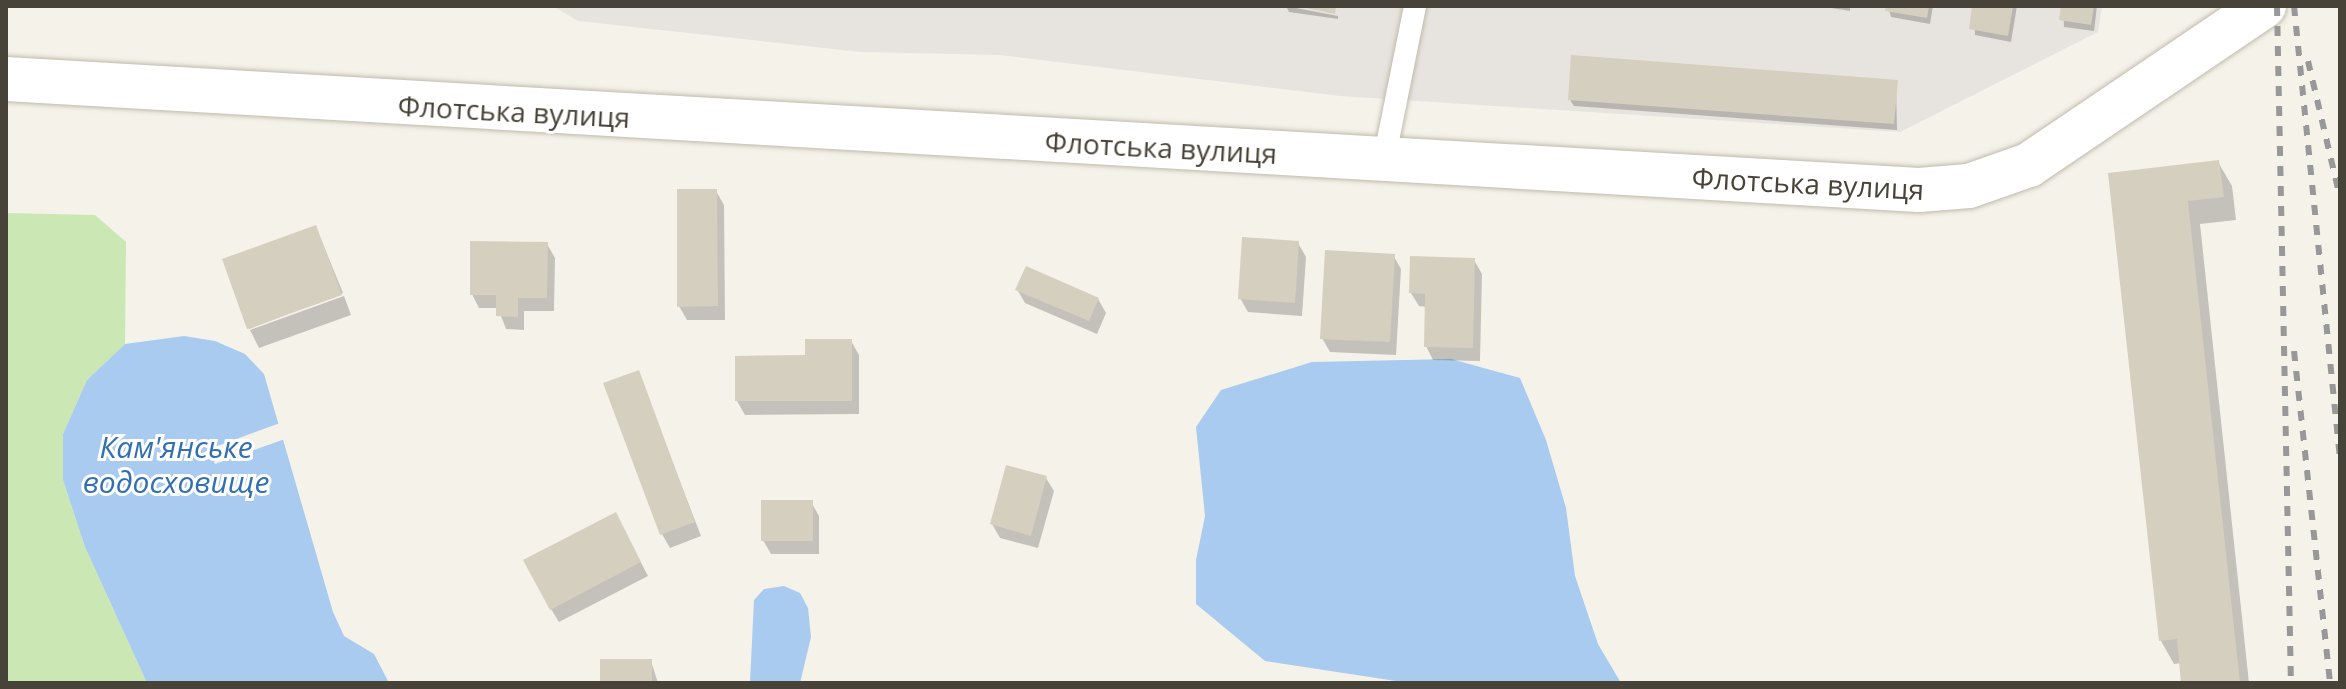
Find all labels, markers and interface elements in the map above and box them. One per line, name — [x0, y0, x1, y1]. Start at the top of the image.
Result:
street label: Флотська вулиця — [397, 88, 631, 134]
street label: Флотська вулиця — [1044, 124, 1278, 170]
street label: Флотська вулиця — [1691, 160, 1925, 206]
water label: Кам'янське водосховище — [83, 429, 269, 500]

